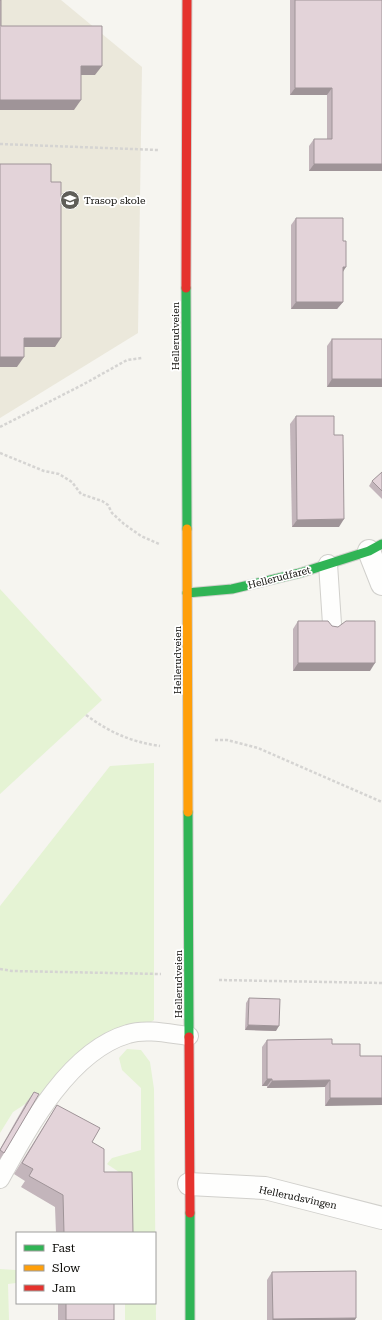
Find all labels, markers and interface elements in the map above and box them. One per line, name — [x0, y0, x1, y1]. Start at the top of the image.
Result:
school or university icon: Trasop skole — [59, 189, 81, 211]
place label: Trasop skole — [84, 195, 146, 206]
street label: Hellerudveien — [170, 301, 181, 370]
street label: Hellerudfaret — [247, 564, 312, 591]
street label: Hellerudveien — [172, 625, 183, 694]
street label: Hellerudveien — [173, 949, 184, 1018]
street label: Hellerudsvingen — [258, 1184, 338, 1211]
legend — [16, 1232, 156, 1304]
text: Fast — [52, 1241, 76, 1255]
text: Slow — [52, 1261, 80, 1275]
text: Jam — [52, 1281, 76, 1295]

